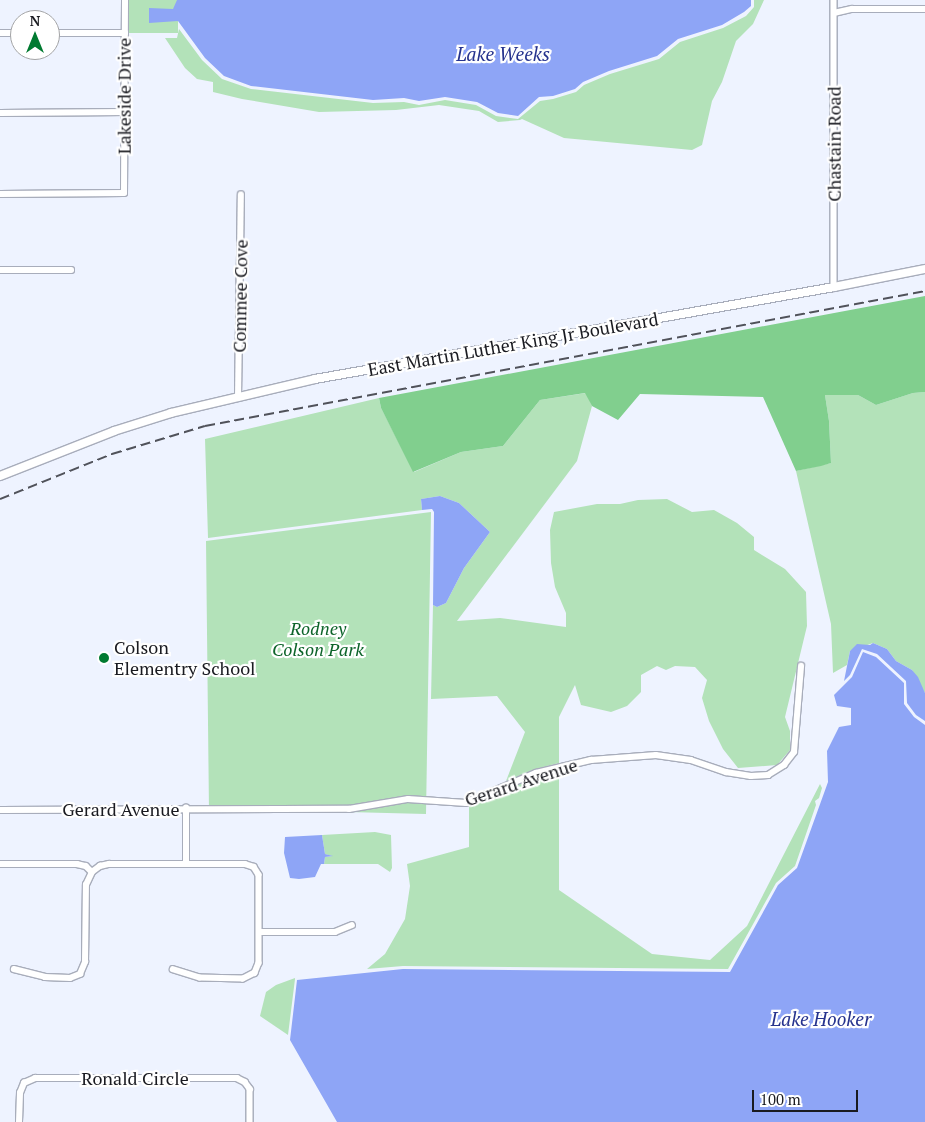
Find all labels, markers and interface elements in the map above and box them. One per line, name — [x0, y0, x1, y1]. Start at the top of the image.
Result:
north arrow — [10, 10, 60, 60]
text: N — [30, 11, 40, 30]
street label: Lakeside Drive — [113, 38, 135, 154]
water label: Lake Weeks — [456, 43, 550, 65]
street label: Chastain Road — [823, 86, 845, 202]
street label: Commee Cove — [228, 239, 252, 353]
street label: East Martin Luther King Jr Boulevard — [366, 308, 660, 380]
park label: Rodney Colson Park — [272, 618, 364, 660]
place label: Colson Elementry School — [114, 637, 256, 680]
marker: Colson Elementry School — [98, 652, 110, 664]
street label: Gerard Avenue — [462, 754, 580, 810]
street label: Gerard Avenue — [62, 798, 180, 820]
water label: Lake Hooker — [771, 1008, 871, 1030]
street label: Ronald Circle — [81, 1067, 189, 1089]
scale bar — [755, 1080, 861, 1112]
text: 100 m — [760, 1089, 801, 1109]

